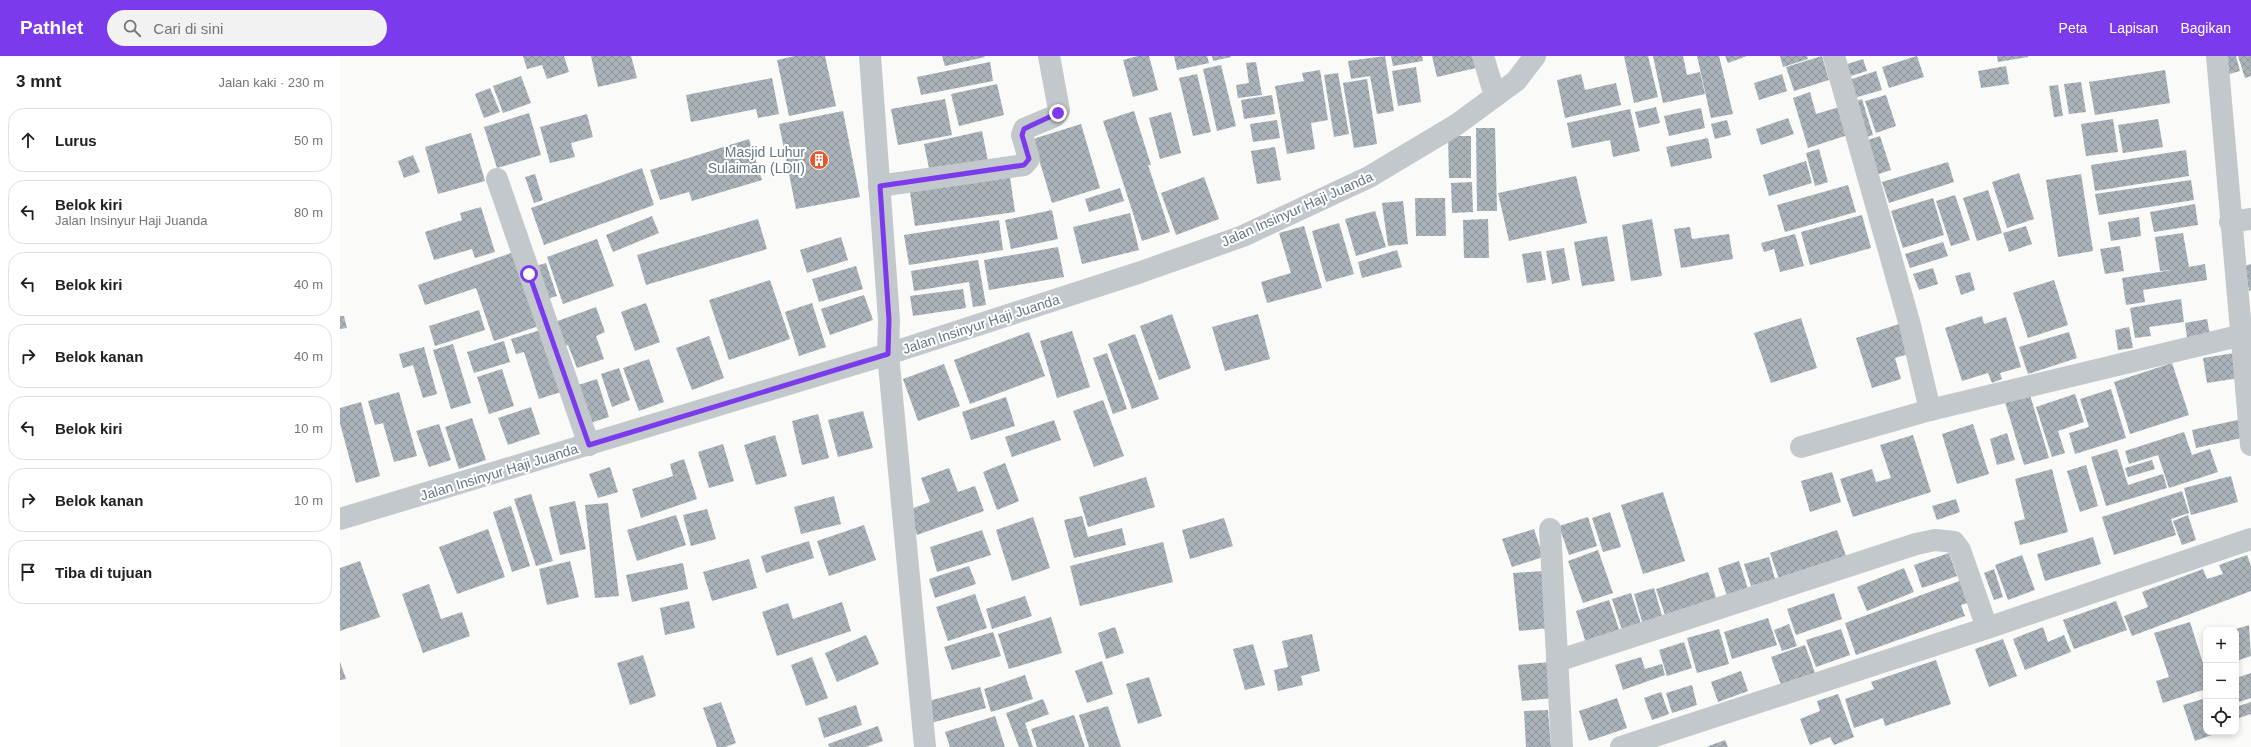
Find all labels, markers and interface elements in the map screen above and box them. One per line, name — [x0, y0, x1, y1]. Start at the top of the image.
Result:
search box — [107, 10, 387, 46]
text: Pathlet — [20, 17, 83, 38]
icon: search — [121, 17, 143, 39]
text: Cari di sini — [153, 20, 223, 37]
text: Peta — [2059, 20, 2087, 36]
text: Lapisan — [2109, 20, 2158, 36]
text: Bagikan — [2180, 20, 2231, 36]
text: 3 mnt — [16, 72, 61, 91]
text: Jalan kaki · 230 m — [219, 75, 324, 90]
route end — [1049, 104, 1067, 122]
icon: ahead — [17, 129, 39, 151]
text: Lurus — [55, 132, 97, 149]
text: 50 m — [294, 133, 323, 148]
place label: Masjid Luhur Sulaiman (LDII) — [708, 144, 805, 176]
building icon: Masjid Luhur Sulaiman (LDII) — [808, 149, 830, 171]
street label: Jalan Insinyur Haji Juanda — [1219, 168, 1375, 250]
text: Belok kiri — [55, 196, 123, 213]
icon: left — [17, 201, 39, 223]
text: 80 m — [294, 205, 323, 220]
text: Jalan Insinyur Haji Juanda — [55, 213, 207, 228]
route start — [520, 265, 538, 283]
icon: left — [17, 273, 39, 295]
text: Belok kiri — [55, 276, 123, 293]
text: 40 m — [294, 277, 323, 292]
street label: Jalan Insinyur Haji Juanda — [900, 291, 1062, 357]
icon: right — [17, 345, 39, 367]
text: Belok kanan — [55, 348, 143, 365]
text: 40 m — [294, 349, 323, 364]
icon: left — [17, 417, 39, 439]
text: Belok kiri — [55, 420, 123, 437]
text: 10 m — [294, 421, 323, 436]
street label: Jalan Insinyur Haji Juanda — [418, 440, 580, 504]
icon: right — [17, 489, 39, 511]
text: Belok kanan — [55, 492, 143, 509]
text: 10 m — [294, 493, 323, 508]
icon: arrive — [17, 561, 39, 583]
text: Tiba di tujuan — [55, 564, 152, 581]
map controls — [2203, 627, 2239, 735]
button: + — [2203, 627, 2239, 663]
button: − — [2203, 663, 2239, 699]
button: locate — [2203, 699, 2239, 735]

